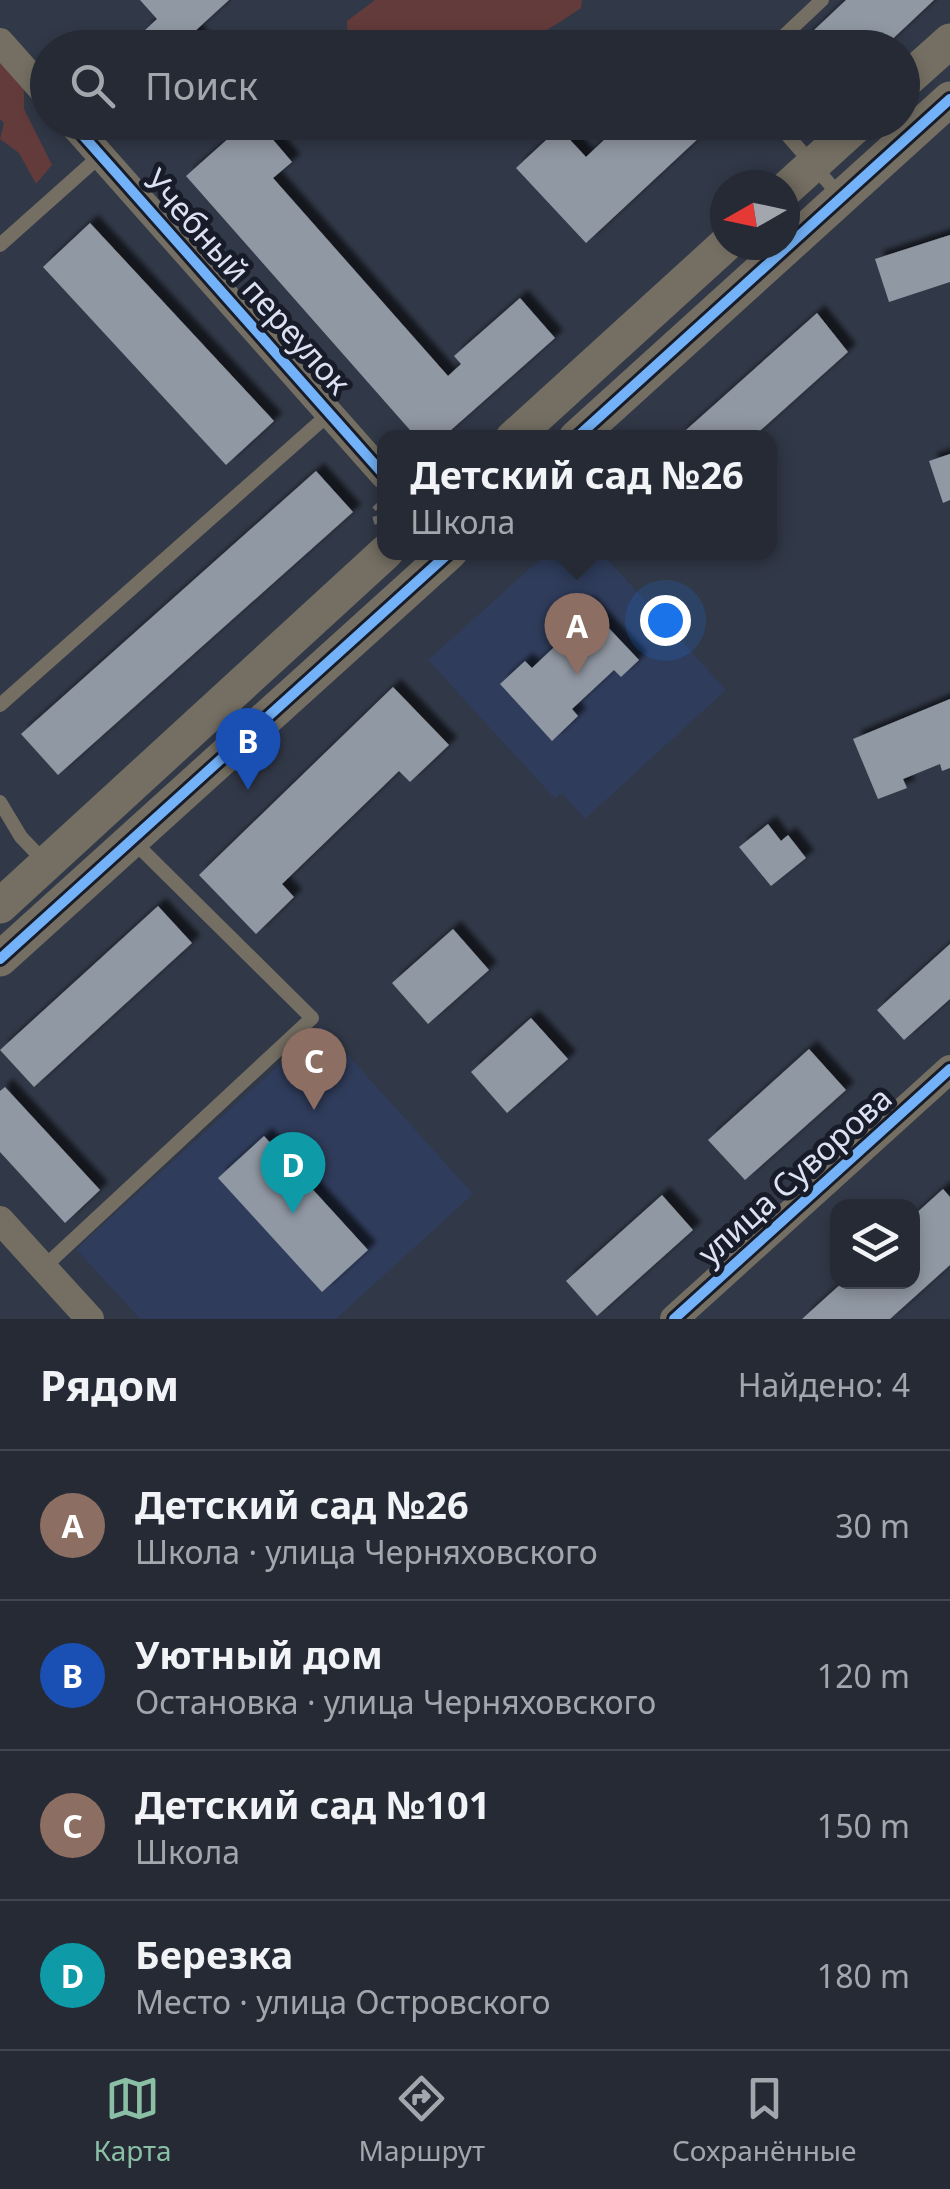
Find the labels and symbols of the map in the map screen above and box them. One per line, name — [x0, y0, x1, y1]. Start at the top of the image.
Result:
street label: Учебный переулок — [135, 159, 361, 403]
north arrow — [710, 170, 800, 260]
pin: A — [544, 592, 610, 675]
your location — [640, 595, 691, 646]
pin: B — [216, 708, 280, 790]
pin: C — [282, 1028, 346, 1110]
street label: улица Суворова — [688, 1076, 900, 1274]
pin: D — [260, 1132, 326, 1214]

